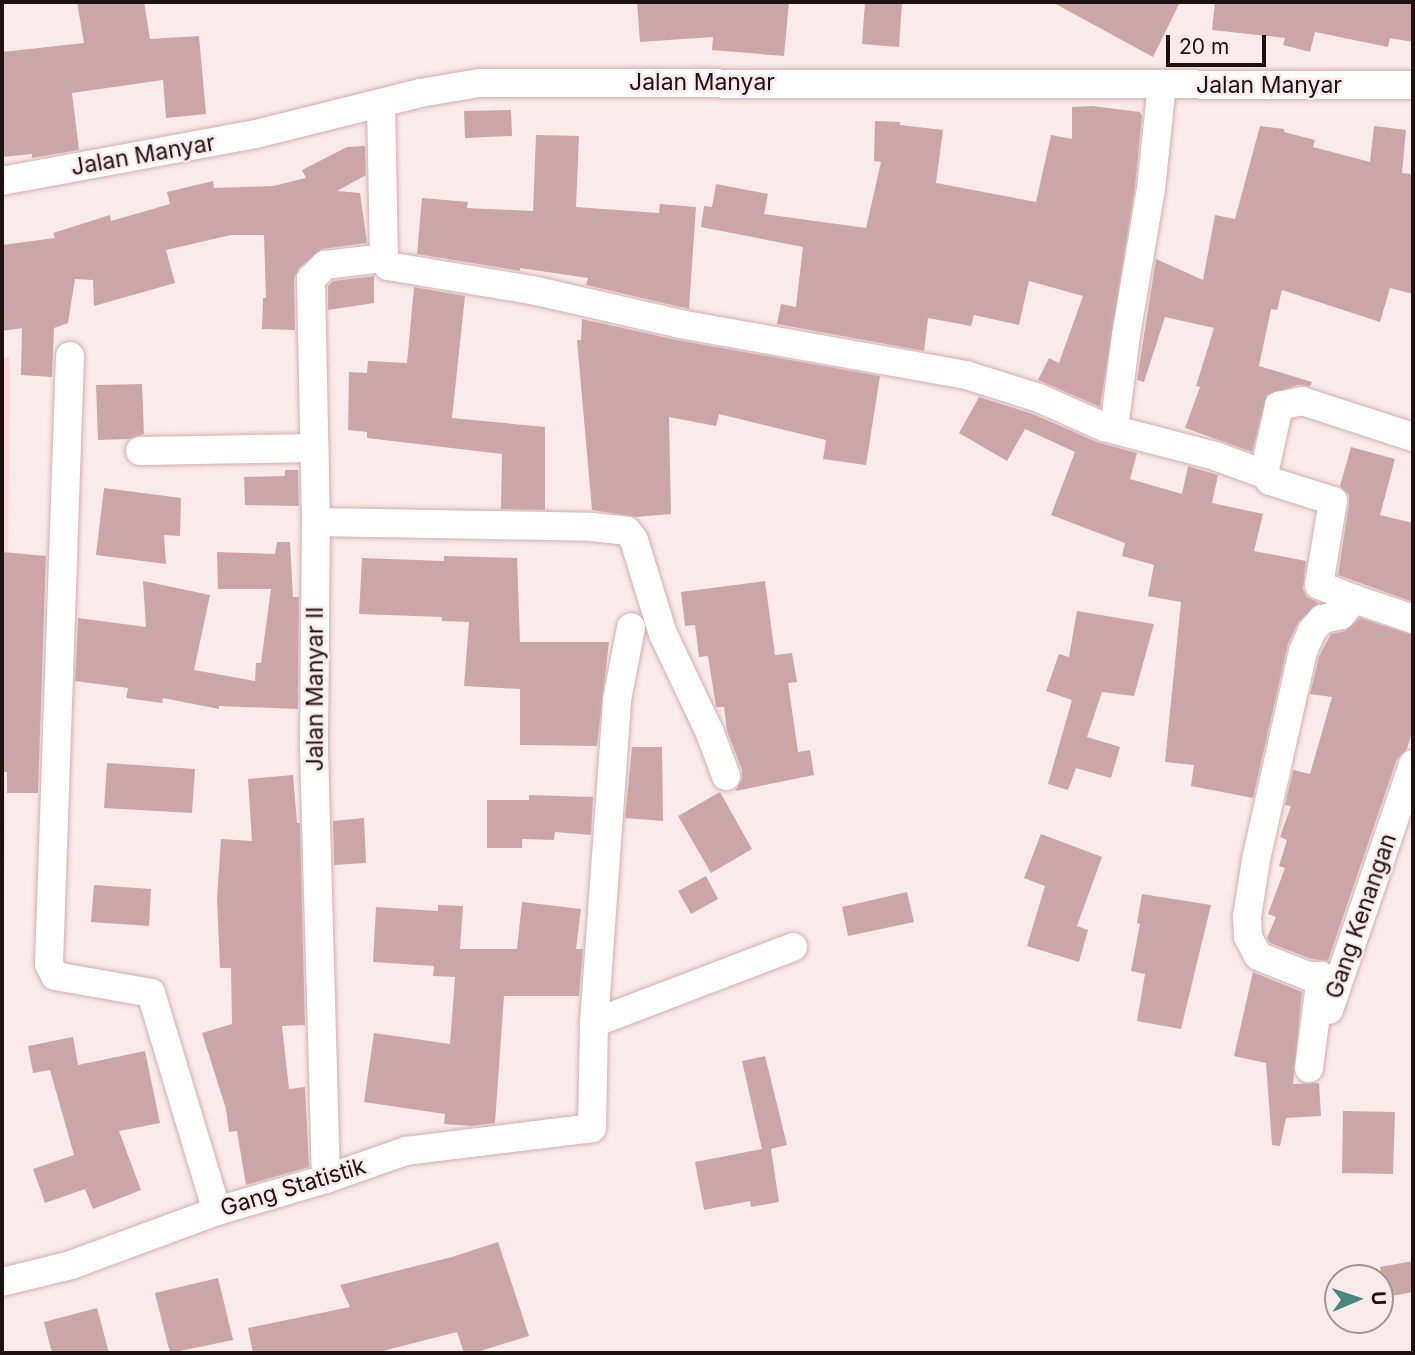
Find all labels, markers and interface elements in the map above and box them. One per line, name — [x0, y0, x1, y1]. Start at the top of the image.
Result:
scale bar — [1170, 21, 1270, 65]
text: 20 m — [1179, 34, 1229, 59]
street label: Jalan Manyar — [629, 68, 775, 96]
street label: Jalan Manyar — [1196, 71, 1342, 99]
street label: Jalan Manyar — [69, 129, 217, 181]
street label: Jalan Manyar II — [301, 607, 329, 771]
street label: Gang Kenangan — [1320, 830, 1402, 1002]
street label: Gang Statistik — [217, 1152, 369, 1222]
north arrow — [1324, 1264, 1394, 1334]
text: U — [1367, 1291, 1390, 1306]

